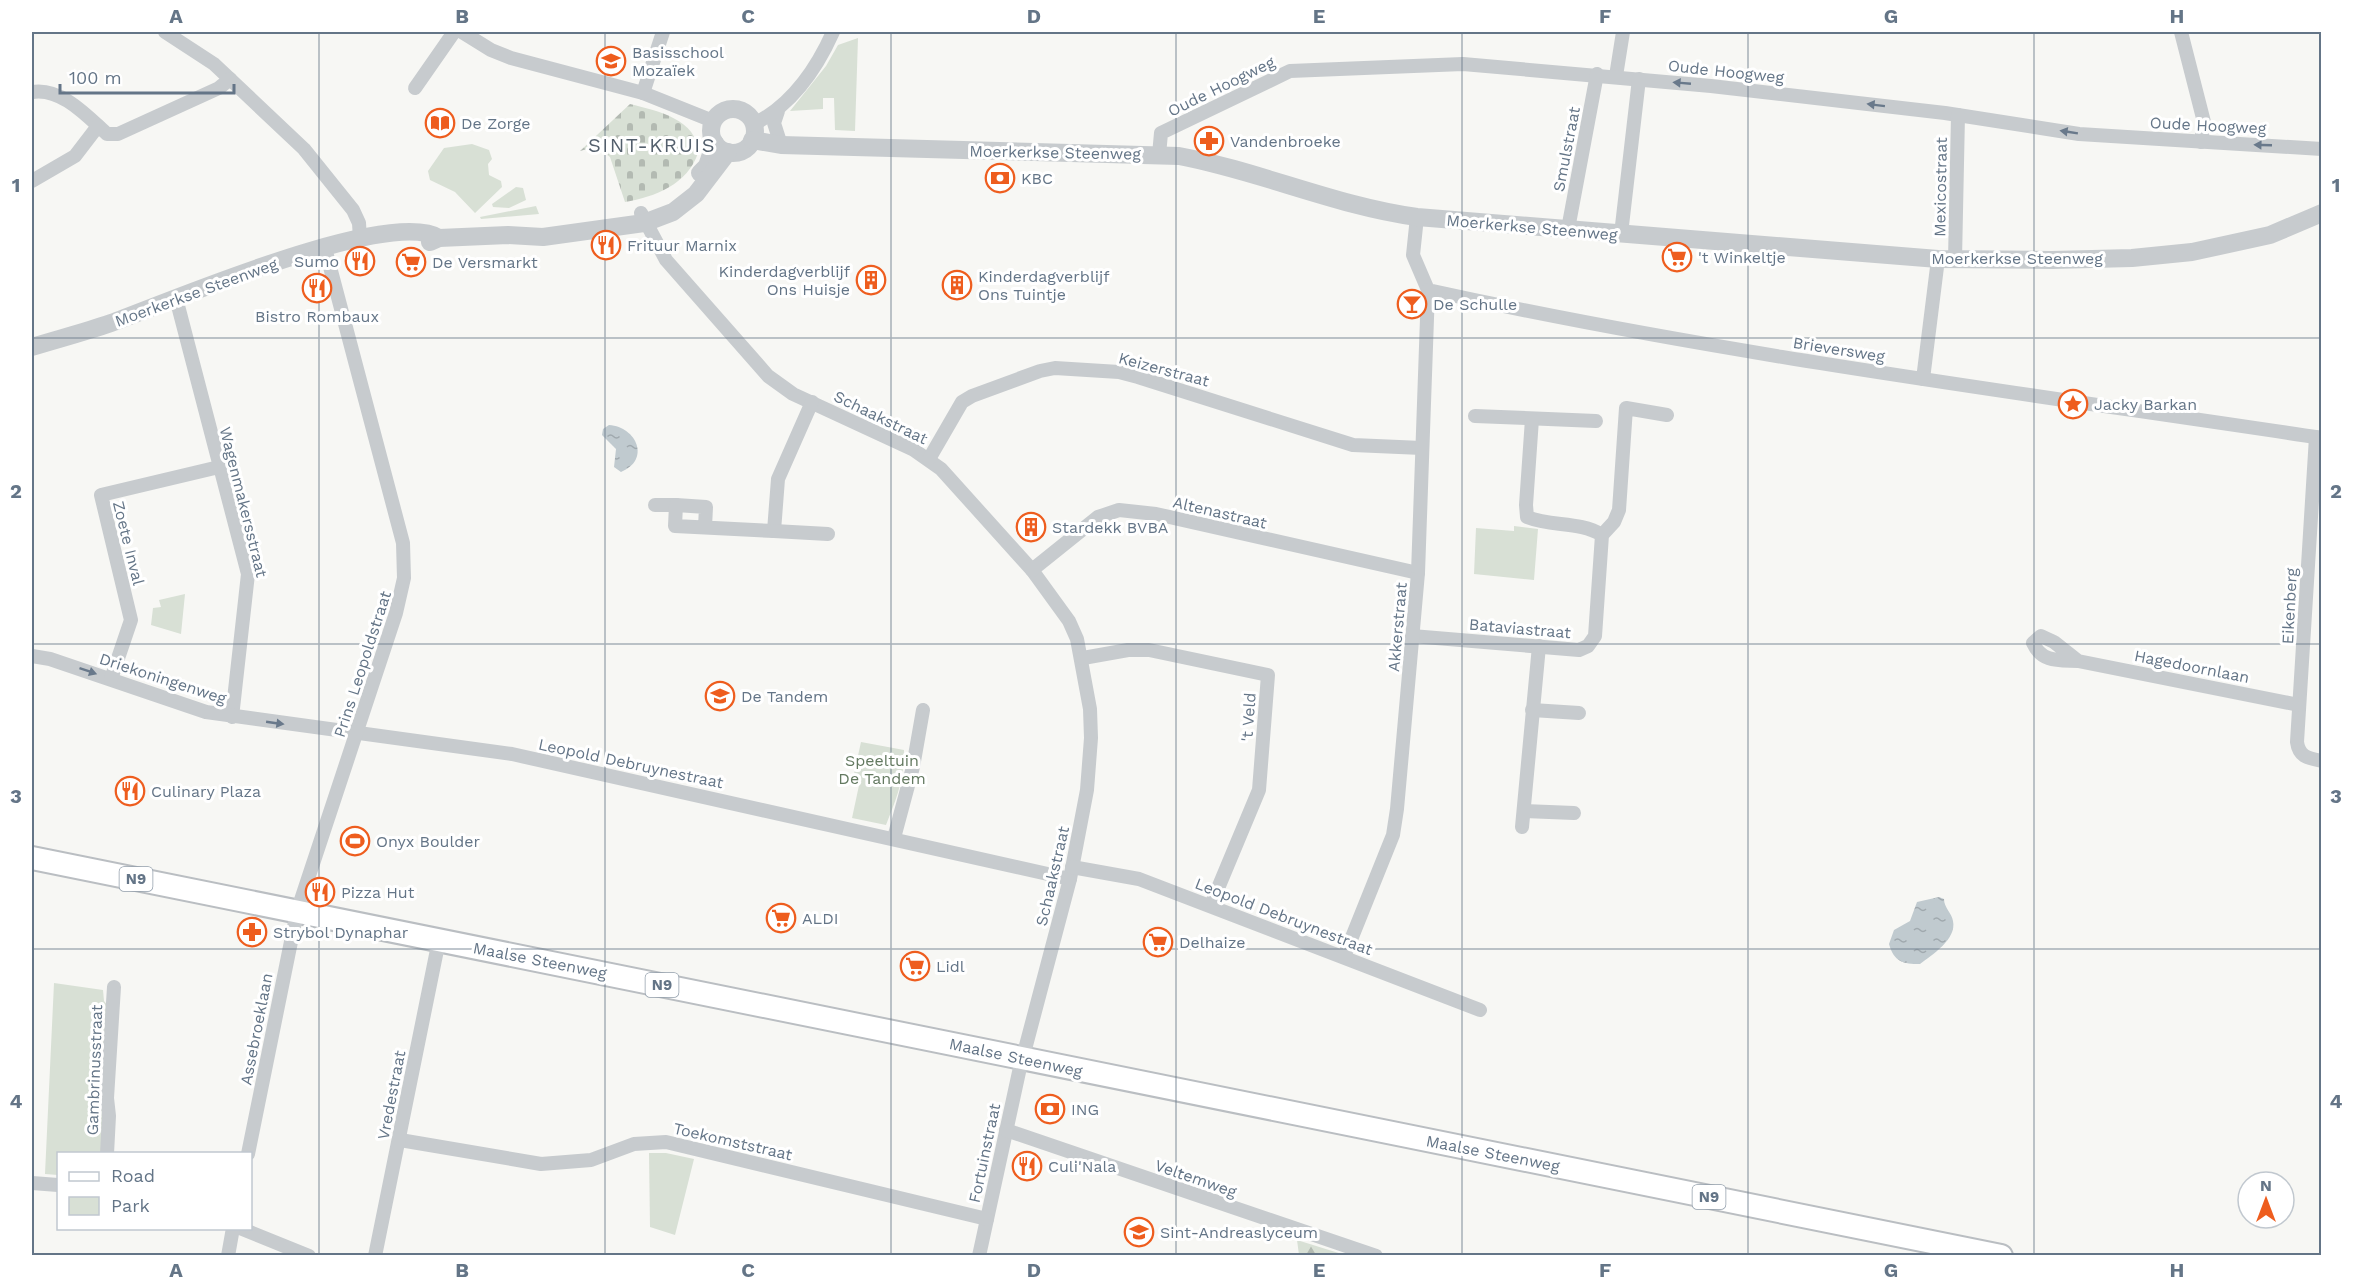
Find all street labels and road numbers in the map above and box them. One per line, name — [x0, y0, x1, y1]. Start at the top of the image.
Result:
street label: Oude Hoogweg — [1165, 52, 1278, 121]
street label: Oude Hoogweg — [1667, 56, 1785, 87]
street label: Smulstraat — [1549, 105, 1584, 193]
street label: Oude Hoogweg — [2149, 113, 2267, 138]
street label: Mexicostraat — [1930, 137, 1951, 237]
street label: Moerkerkse Steenweg — [969, 142, 1141, 164]
street label: Moerkerkse Steenweg — [1446, 211, 1619, 244]
street label: Moerkerkse Steenweg — [1931, 249, 2103, 268]
street label: Moerkerkse Steenweg — [112, 254, 280, 331]
street label: Brieversweg — [1792, 333, 1887, 366]
street label: Keizerstraat — [1116, 348, 1212, 391]
street label: Schaakstraat — [831, 387, 931, 448]
street label: Wagenmakersstraat — [216, 425, 271, 580]
street label: Altenastraat — [1171, 492, 1269, 533]
street label: Zoete Inval — [109, 499, 148, 587]
street label: Eikenberg — [2278, 567, 2301, 645]
street label: Akkerstraat — [1384, 581, 1411, 673]
street label: Prins Leopoldstraat — [330, 588, 395, 740]
street label: Bataviastraat — [1468, 615, 1572, 642]
street label: Hagedoornlaan — [2133, 646, 2251, 687]
street label: Driekoningenweg — [97, 649, 229, 708]
street label: 't Veld — [1237, 692, 1260, 742]
street label: Leopold Debruynestraat — [537, 735, 725, 792]
street label: Schaakstraat — [1032, 824, 1073, 928]
road number: N9 — [120, 867, 152, 891]
street label: Leopold Debruynestraat — [1192, 874, 1376, 959]
street label: Maalse Steenweg — [471, 938, 609, 983]
street label: Assebroeklaan — [236, 971, 277, 1087]
road number: N9 — [646, 973, 678, 997]
street label: Gambrinusstraat — [83, 1004, 106, 1136]
street label: Maalse Steenweg — [948, 1034, 1085, 1081]
street label: Vredestraat — [374, 1049, 410, 1141]
street label: Fortuinstraat — [965, 1101, 1004, 1205]
street label: Toekomststraat — [672, 1119, 794, 1164]
street label: Maalse Steenweg — [1424, 1131, 1562, 1176]
street label: Veltemweg — [1152, 1156, 1240, 1202]
road number: N9 — [1692, 1185, 1726, 1209]

